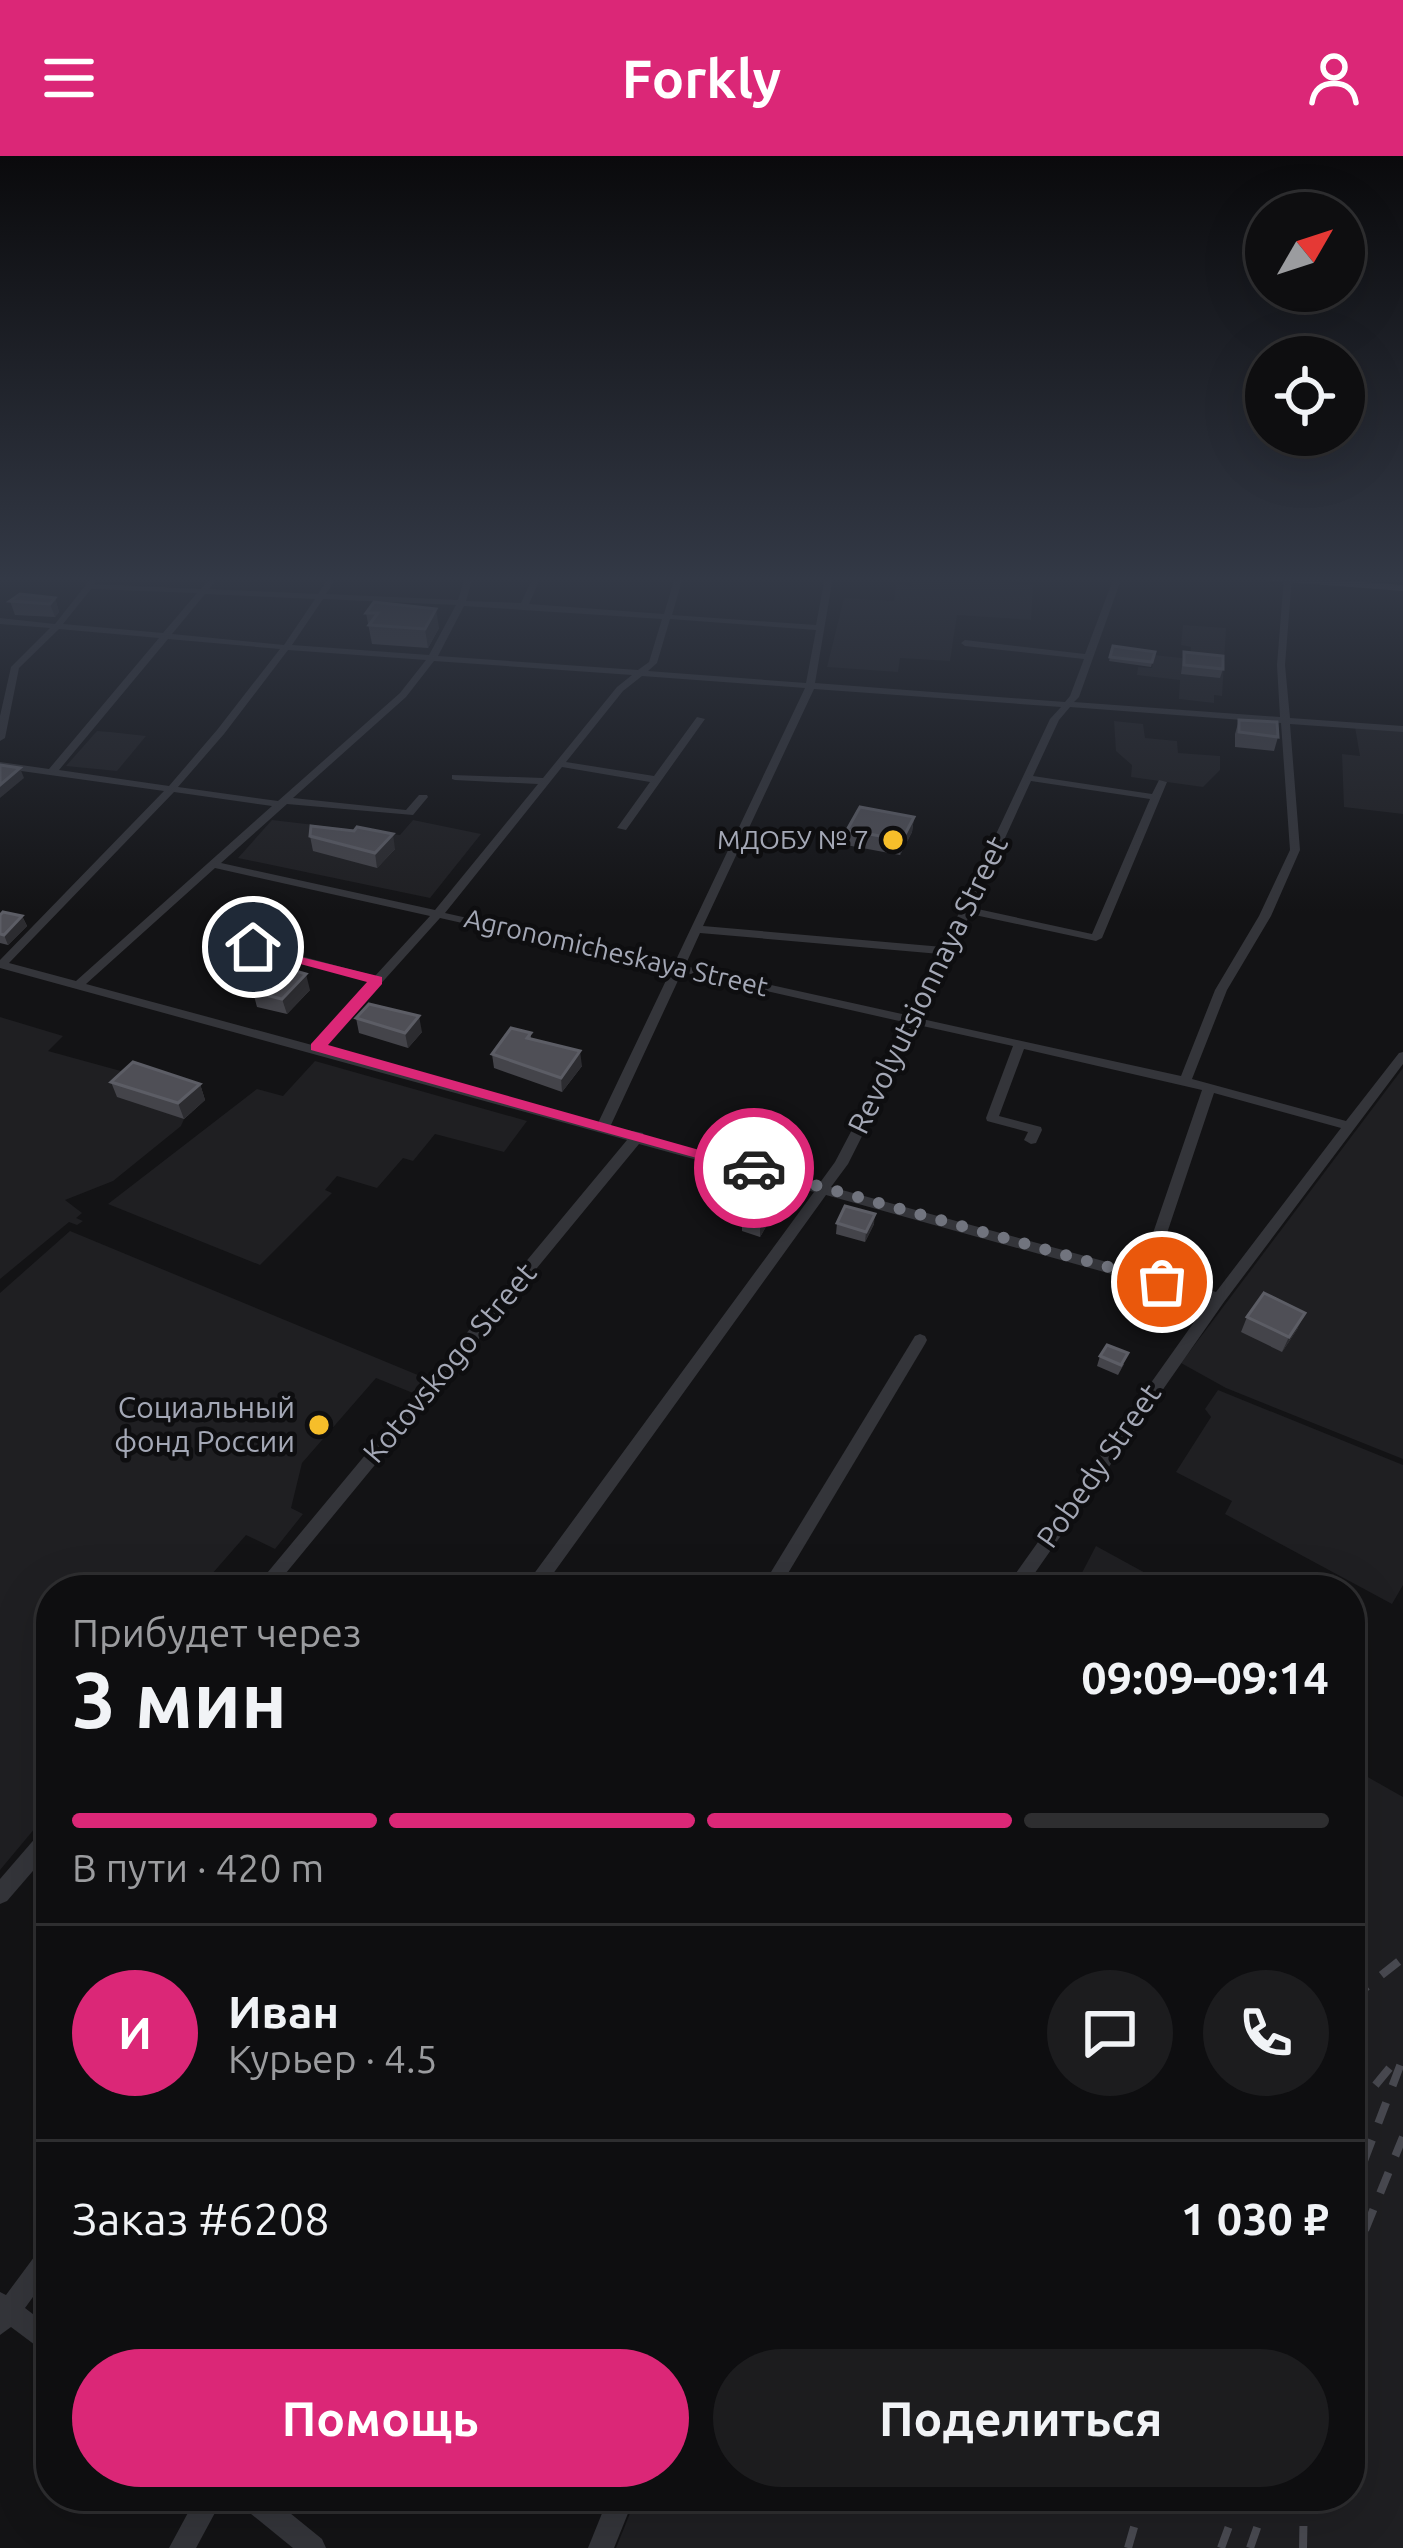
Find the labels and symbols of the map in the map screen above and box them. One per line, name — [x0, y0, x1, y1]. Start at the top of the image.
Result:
north arrow — [1245, 192, 1365, 312]
place label: МДОБУ № 7 — [717, 824, 869, 854]
marker: МДОБУ № 7 — [880, 827, 906, 853]
street label: Revolyutsionnaya Street — [840, 830, 1014, 1139]
pin — [202, 896, 304, 998]
street label: Agronomicheskaya Street — [462, 902, 771, 1002]
courier — [694, 1108, 814, 1228]
pin — [1111, 1231, 1213, 1333]
street label: Kotovskogo Street — [356, 1256, 543, 1469]
street label: Pobedy Street — [1029, 1377, 1167, 1554]
place label: Социальный фонд России — [114, 1390, 295, 1458]
marker: Социальный фонд России — [306, 1412, 332, 1438]

